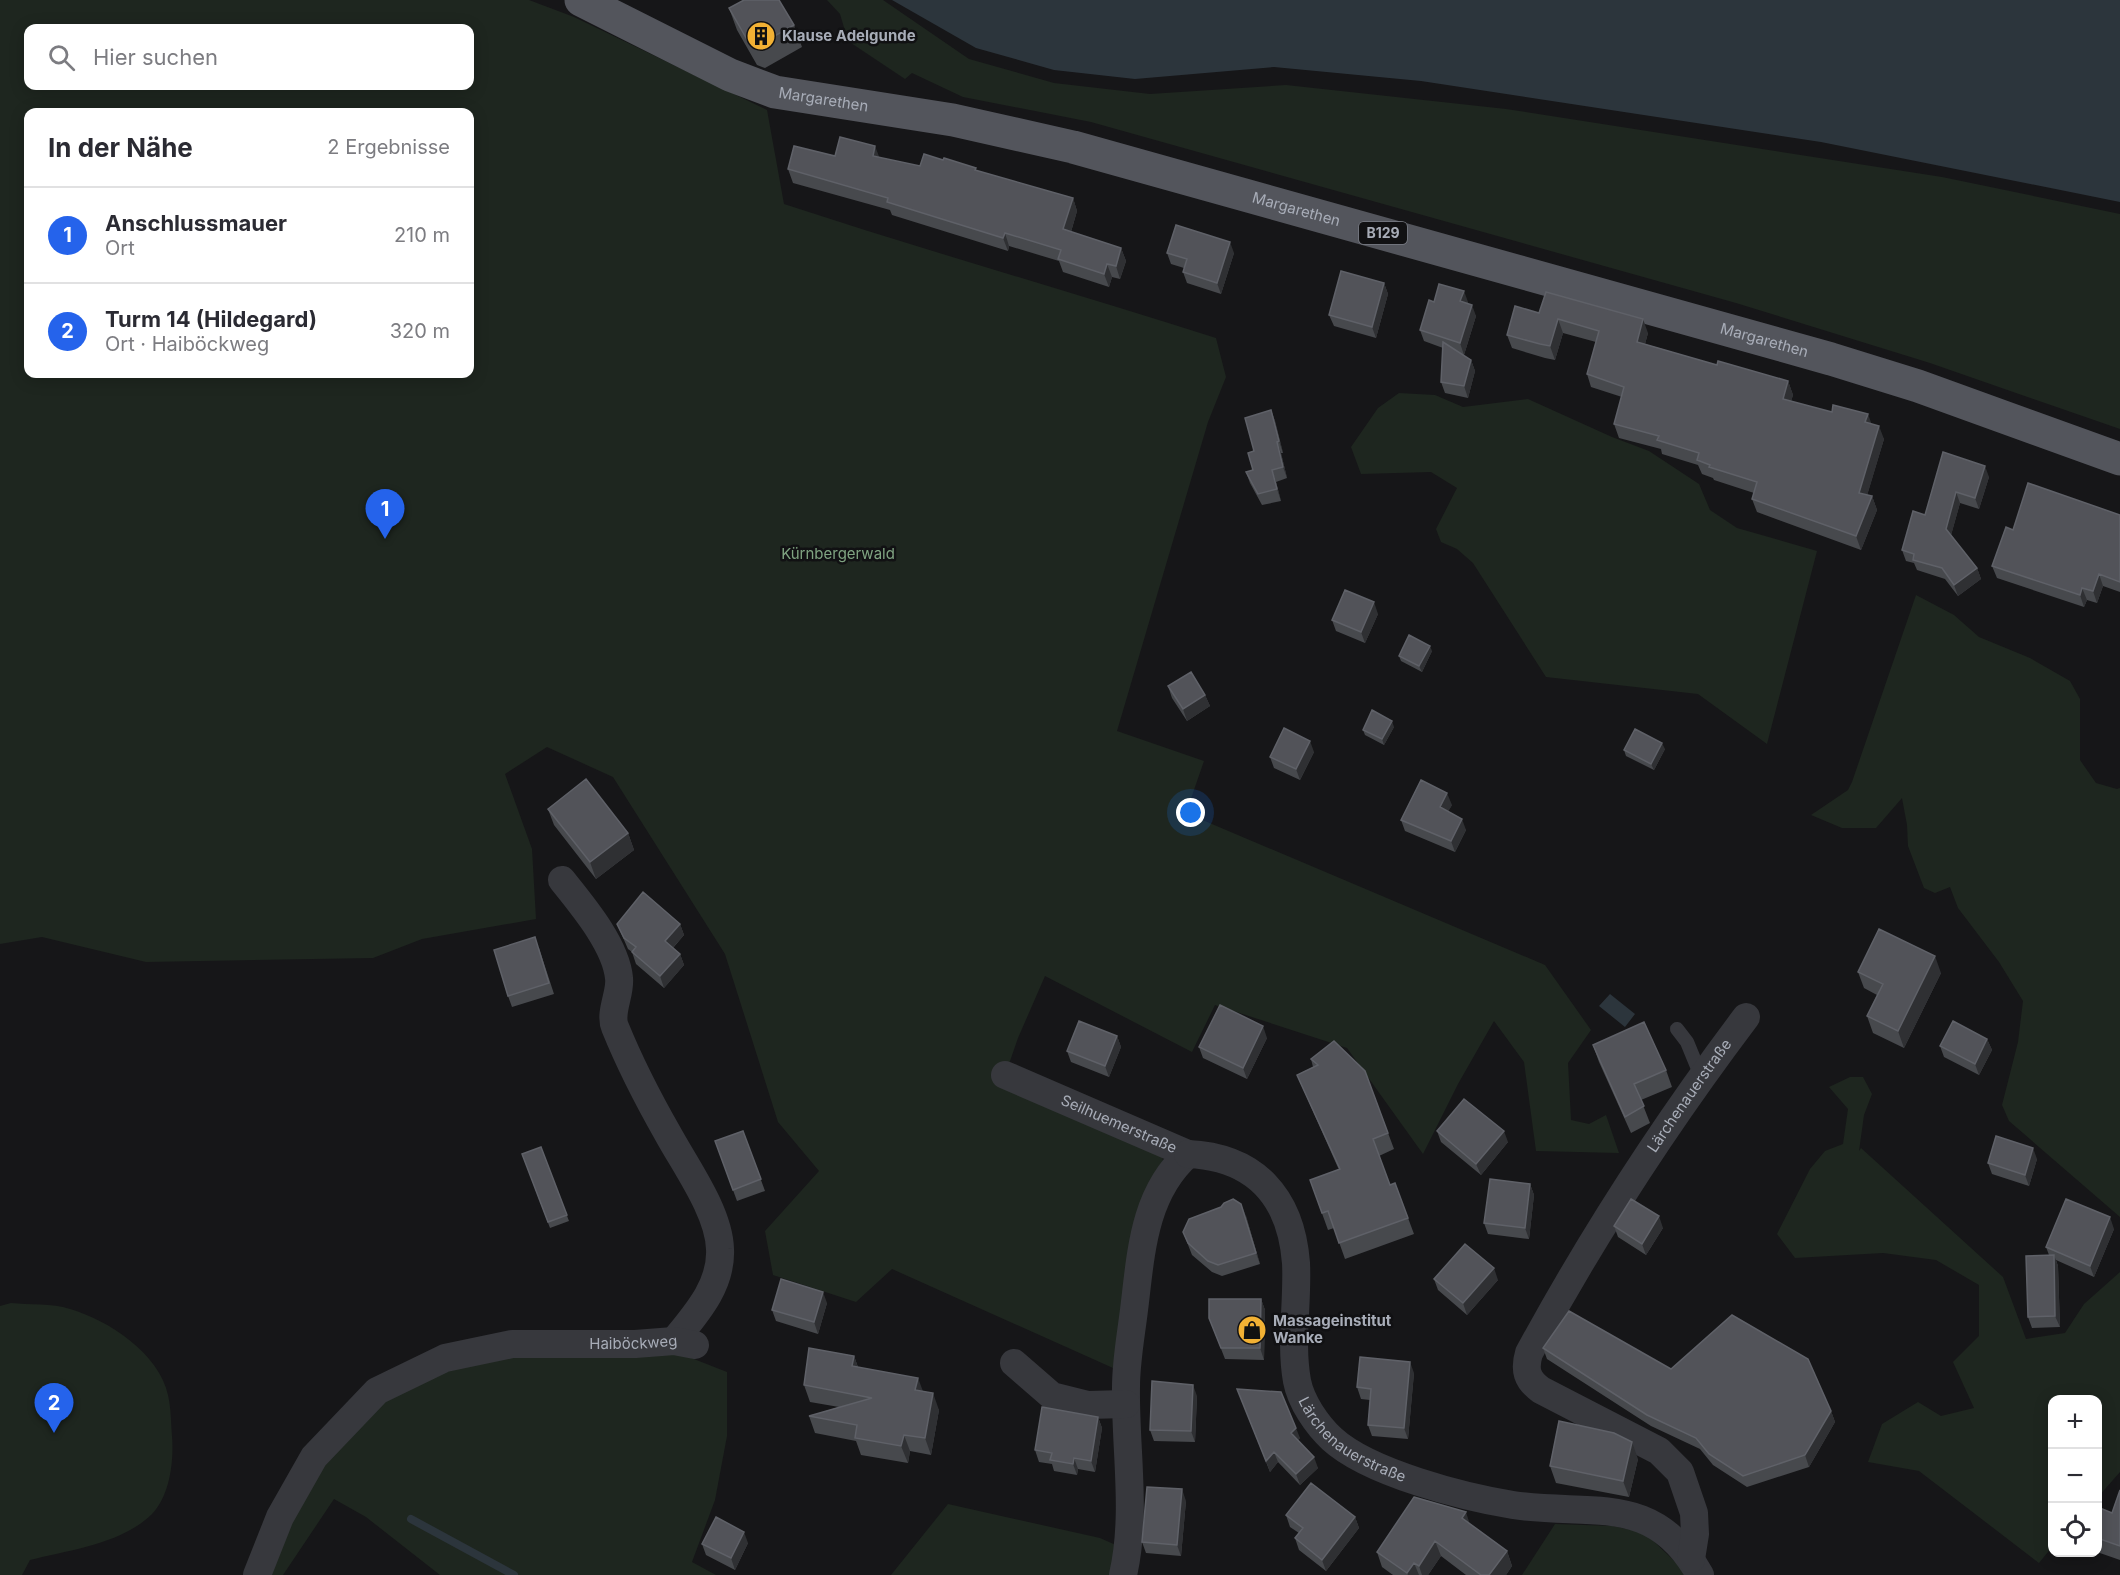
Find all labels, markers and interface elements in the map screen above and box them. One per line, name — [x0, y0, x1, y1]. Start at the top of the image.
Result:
building icon: Klause Adelgunde — [745, 20, 777, 52]
search box — [24, 24, 474, 90]
place label: Klause Adelgunde — [782, 26, 916, 45]
icon: search — [45, 41, 78, 74]
text: Hier suchen — [93, 44, 218, 70]
street label: Margarethen — [777, 83, 870, 116]
text: In der Nähe — [48, 132, 193, 163]
text: 2 Ergebnisse — [327, 135, 450, 159]
street label: Margarethen — [1250, 188, 1343, 230]
text: Anschlussmauer — [105, 210, 287, 236]
road number: B129 — [1359, 222, 1407, 244]
text: 1 — [63, 223, 72, 247]
text: 210 m — [394, 223, 450, 247]
text: Ort — [105, 236, 135, 260]
text: Turm 14 (Hildegard) — [105, 306, 317, 332]
text: 2 — [61, 319, 74, 343]
text: 320 m — [390, 319, 450, 343]
street label: Margarethen — [1718, 319, 1811, 361]
text: Ort · Haiböckweg — [105, 332, 269, 356]
pin: 1 — [366, 490, 404, 539]
park label: Kürnbergerwald — [781, 544, 895, 563]
your location — [1176, 798, 1205, 827]
street label: Lärchenauerstraße — [1643, 1035, 1735, 1156]
street label: Seilhuemerstraße — [1058, 1090, 1180, 1157]
place label: Massageinstitut Wanke — [1273, 1311, 1392, 1347]
shop icon: Massageinstitut Wanke — [1236, 1314, 1268, 1346]
street label: Haiböckweg — [589, 1331, 678, 1353]
pin: 2 — [34, 1384, 74, 1433]
street label: Lärchenauerstraße — [1294, 1394, 1409, 1486]
map controls — [2048, 1395, 2102, 1557]
button: + — [2048, 1395, 2102, 1449]
button: − — [2048, 1449, 2102, 1503]
button: locate — [2048, 1503, 2102, 1557]

